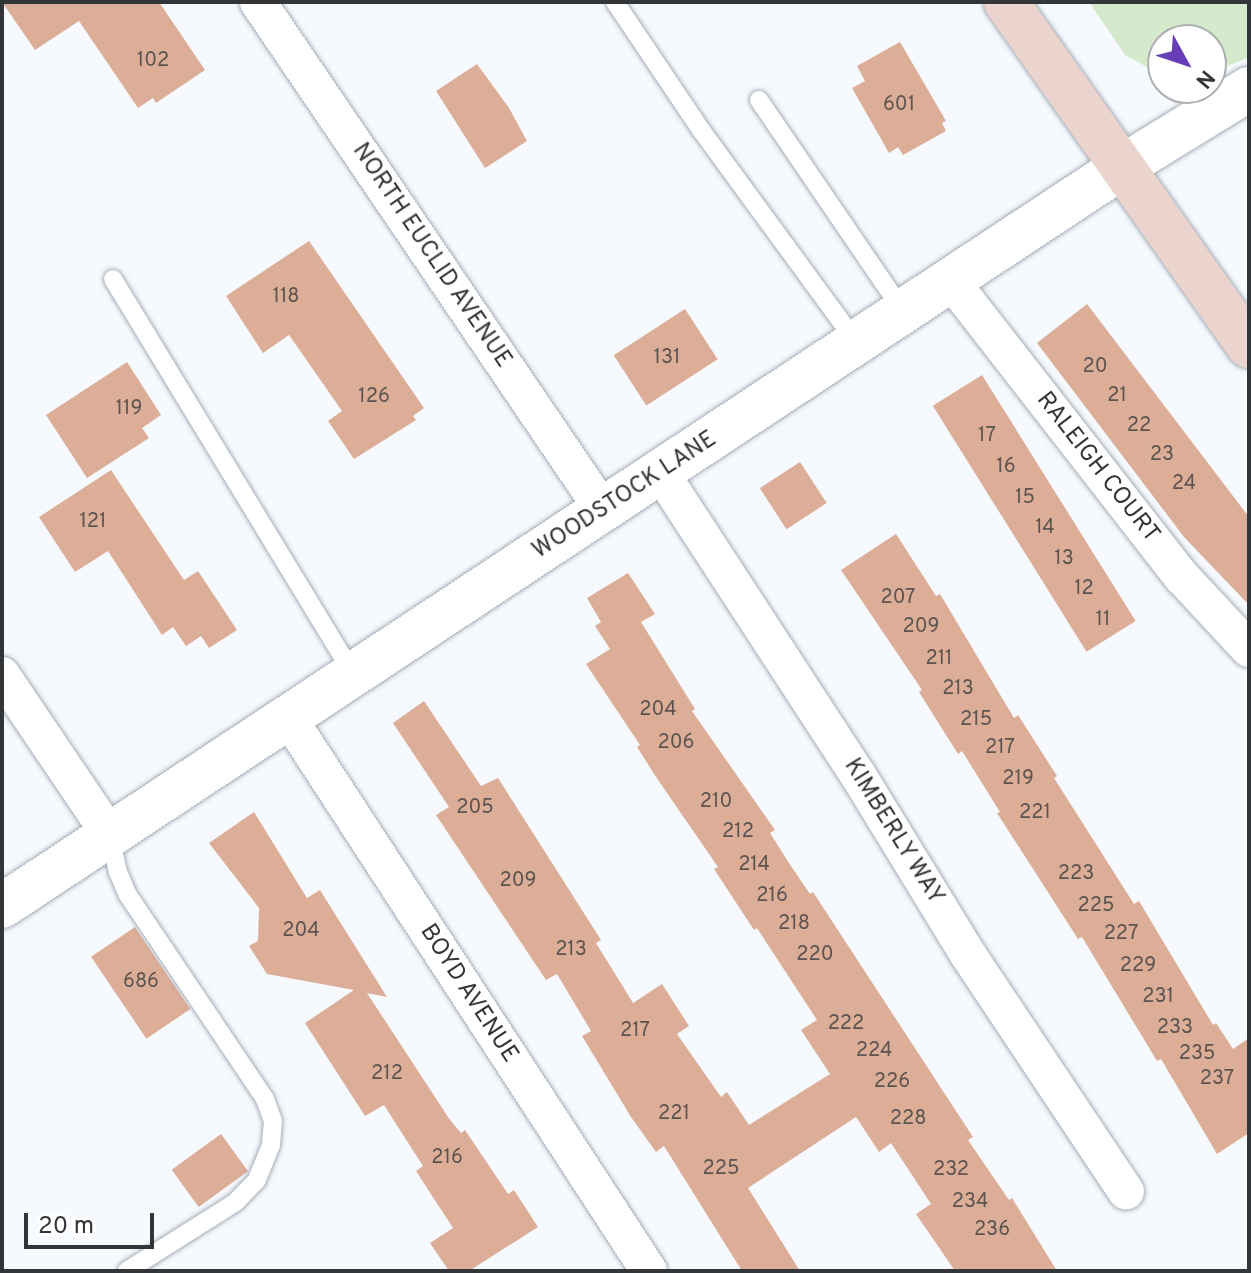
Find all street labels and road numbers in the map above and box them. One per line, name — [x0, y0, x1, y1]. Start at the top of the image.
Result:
street label: NORTH EUCLID AVENUE — [345, 138, 517, 374]
street label: RALEIGH COURT — [1029, 387, 1165, 549]
street label: WOODSTOCK LANE — [528, 426, 722, 566]
street label: KIMBERLY WAY — [836, 753, 950, 911]
street label: BOYD AVENUE — [412, 919, 524, 1069]

